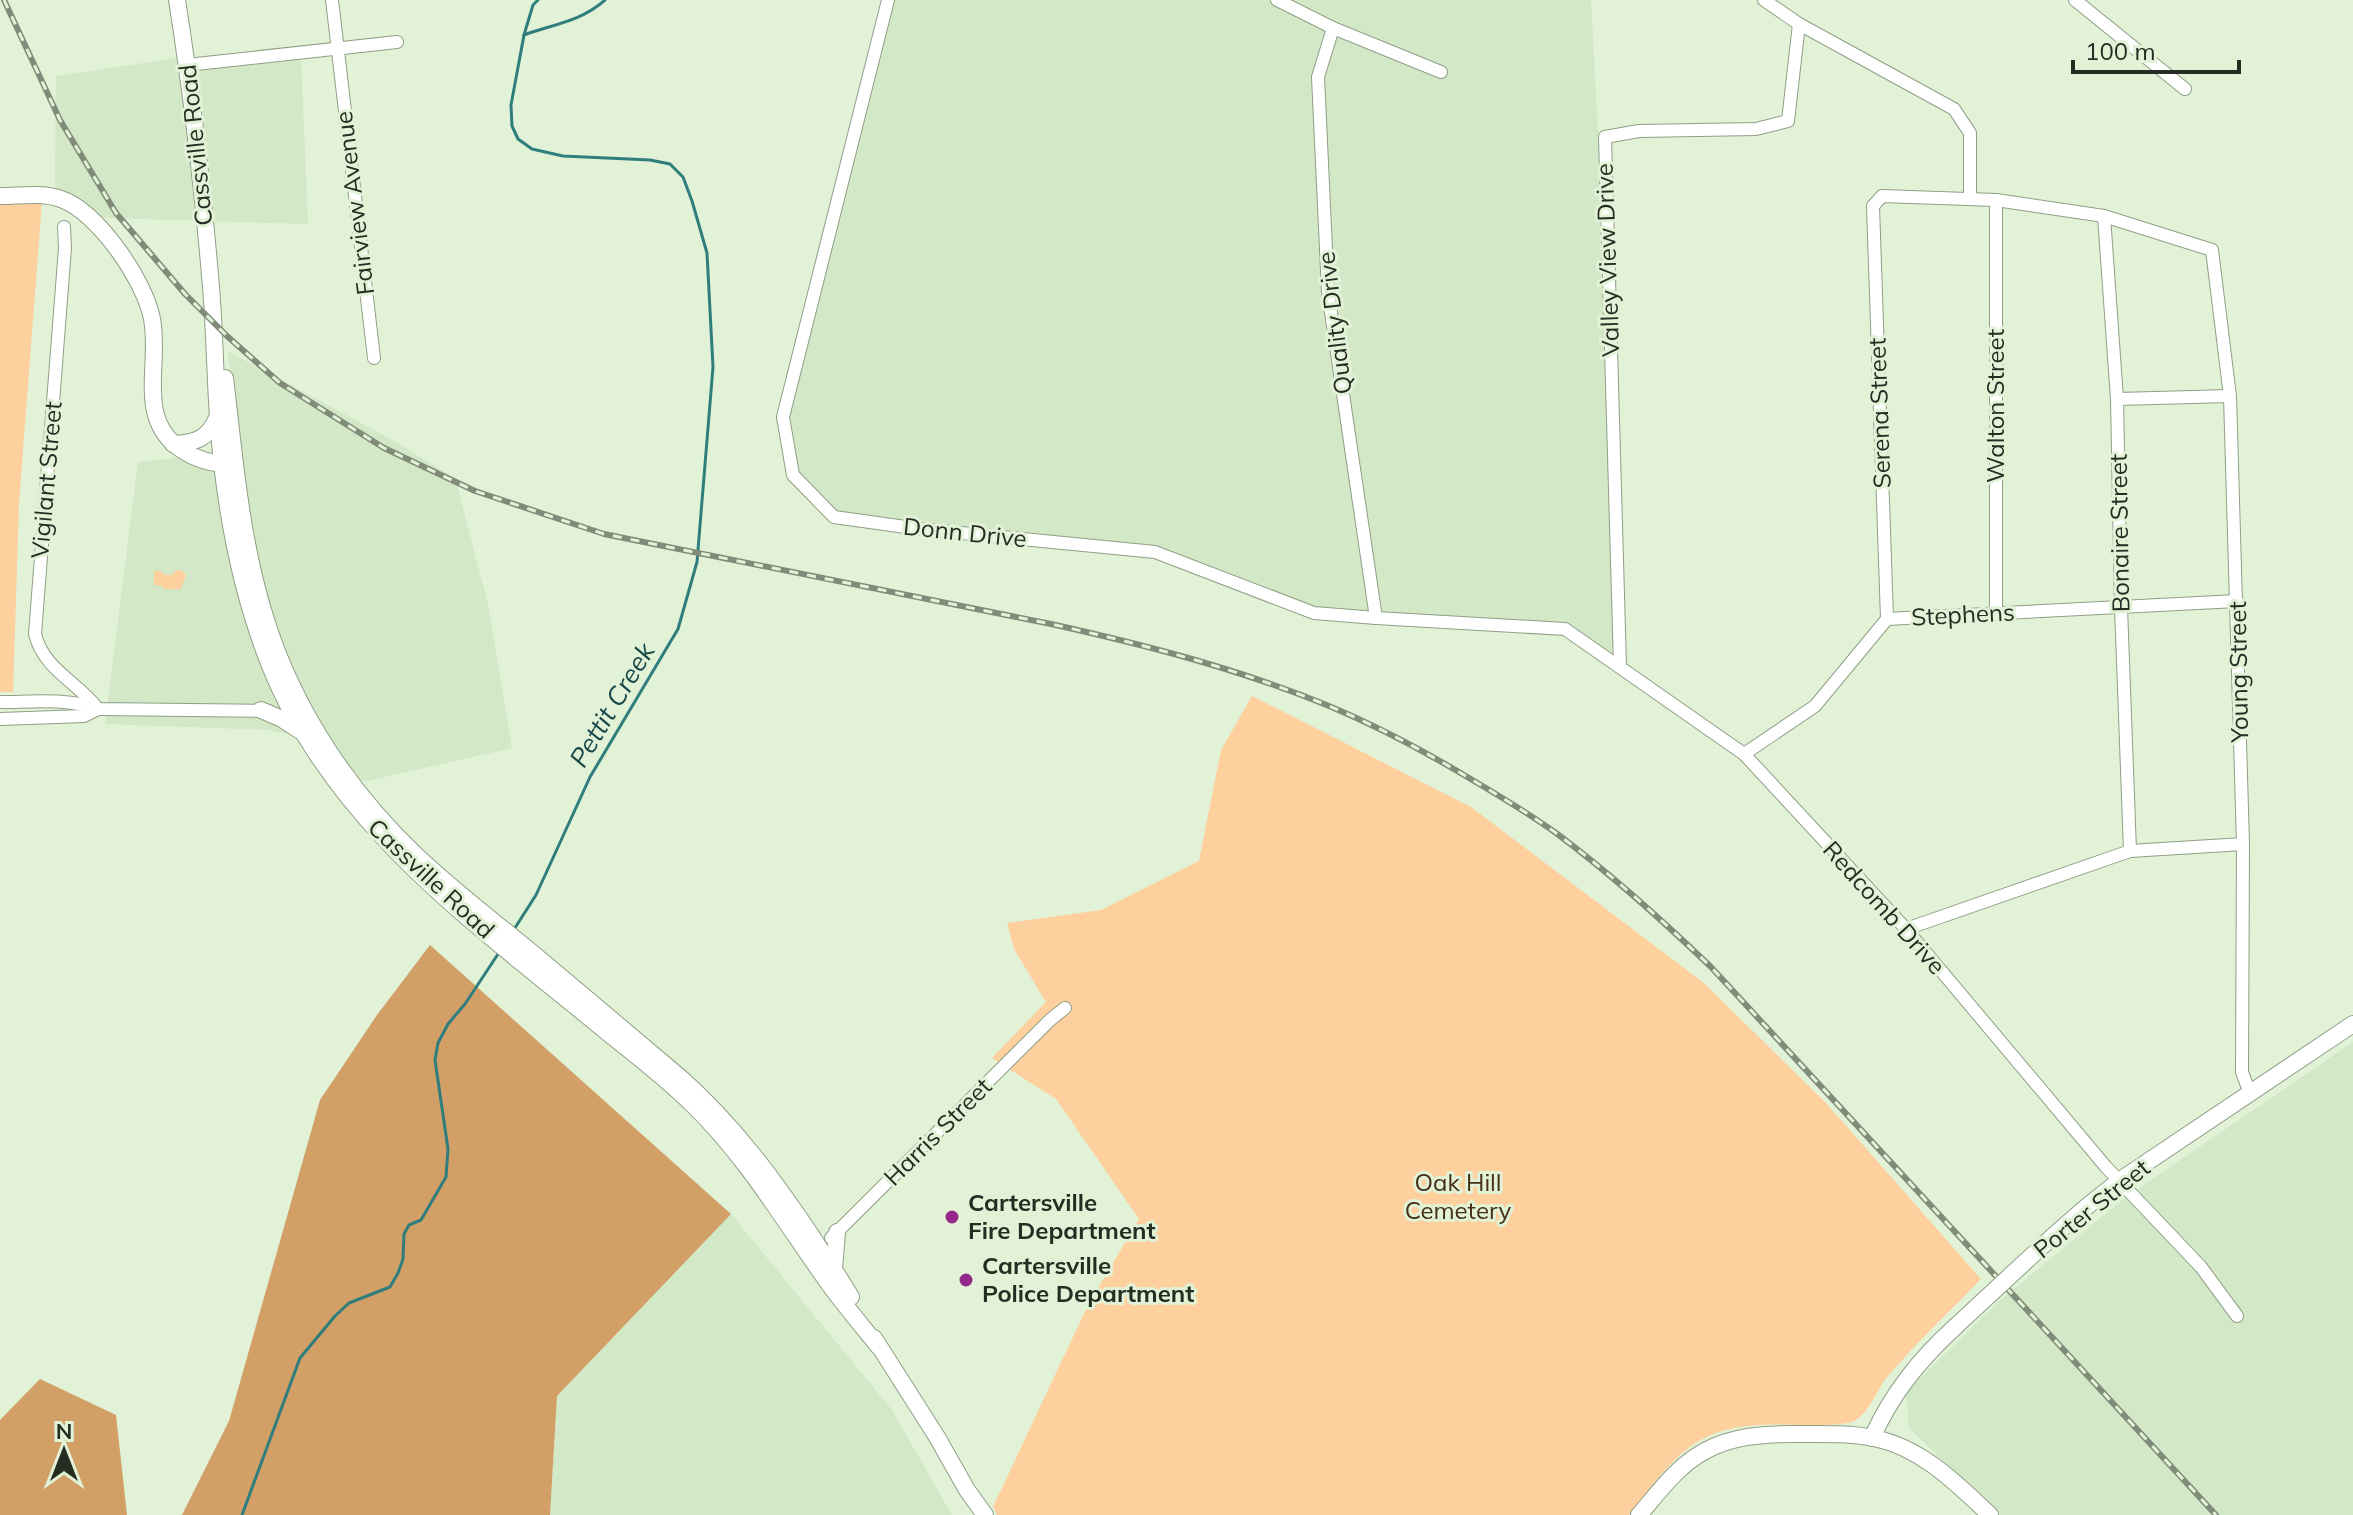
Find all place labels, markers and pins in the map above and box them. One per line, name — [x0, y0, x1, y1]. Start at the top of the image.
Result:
place label: Cartersville Fire Department — [968, 1187, 1156, 1245]
marker: Cartersville Fire Department — [943, 1208, 961, 1226]
place label: Cartersville Police Department — [982, 1250, 1194, 1308]
marker: Cartersville Police Department — [957, 1271, 975, 1289]

